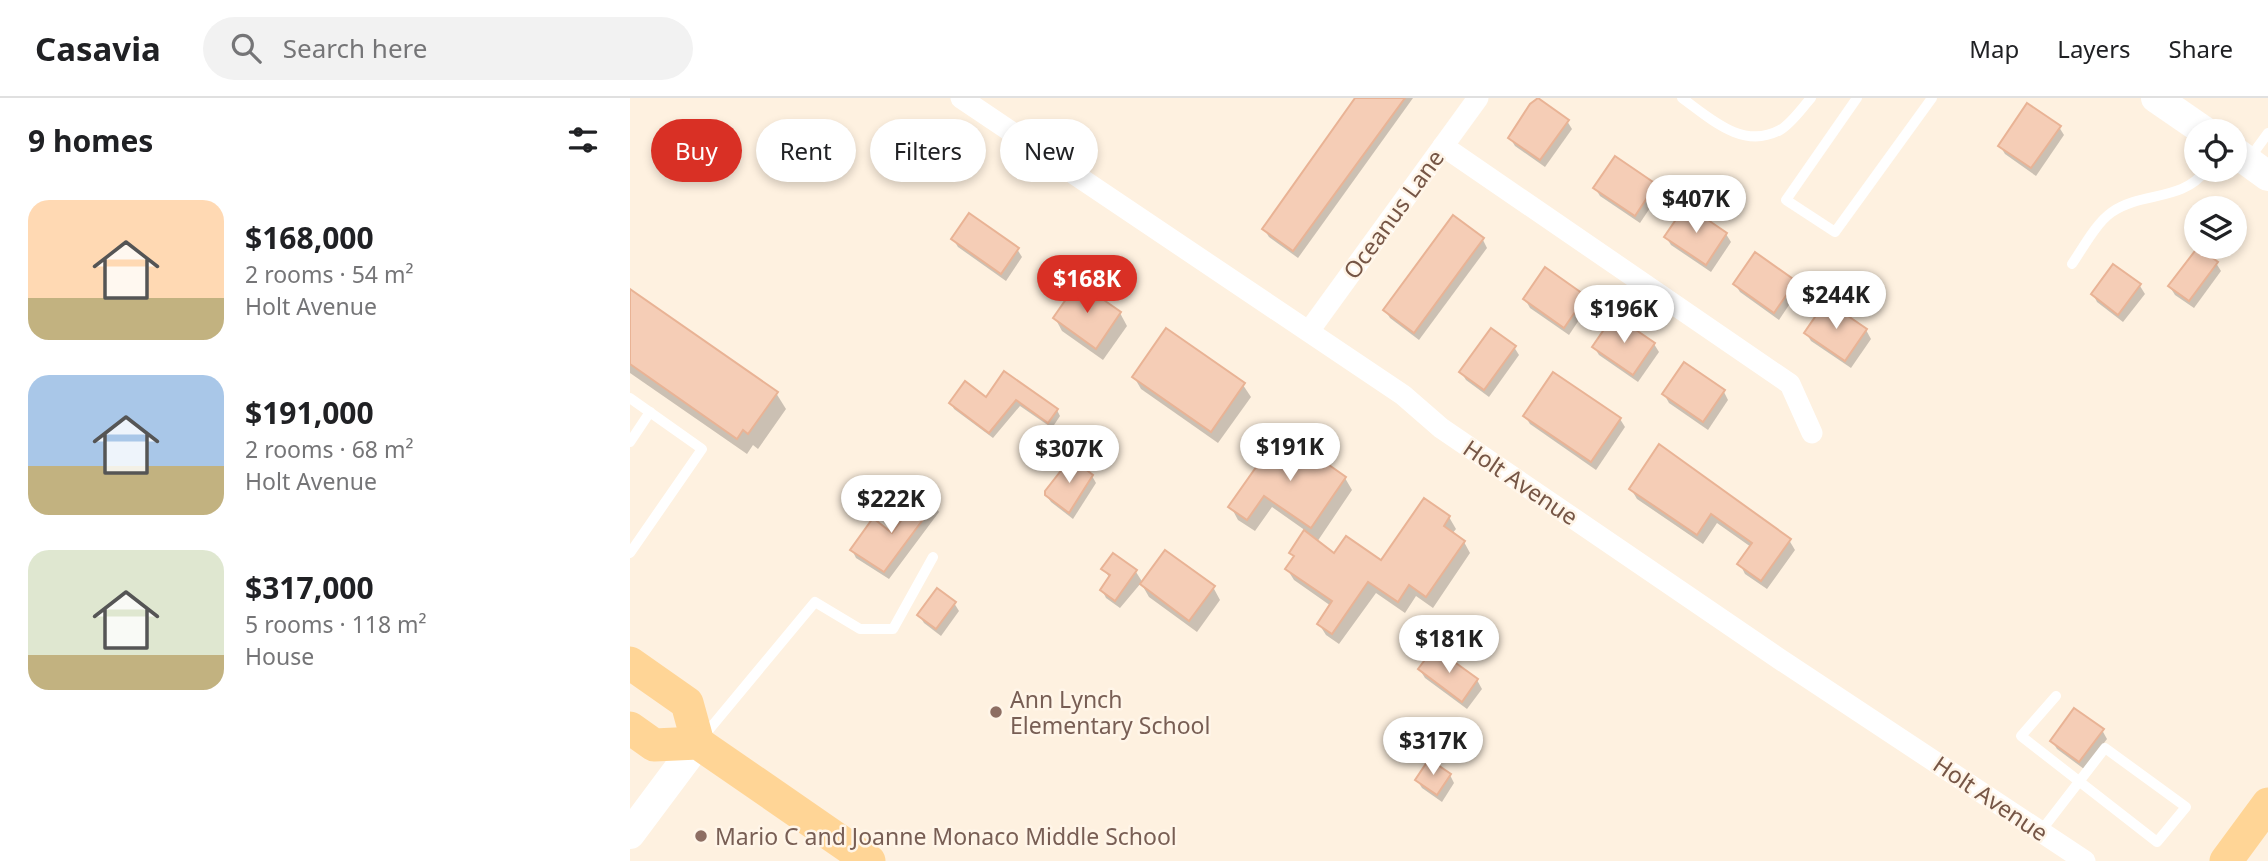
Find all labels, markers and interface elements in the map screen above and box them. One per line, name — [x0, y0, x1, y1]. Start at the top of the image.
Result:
search box — [203, 17, 693, 80]
text: Casavia — [35, 26, 161, 71]
icon: search — [227, 29, 265, 67]
text: Search here — [283, 30, 427, 66]
text: Map — [1969, 32, 2019, 65]
text: Layers — [2057, 32, 2131, 65]
text: Share — [2169, 32, 2233, 65]
chip: Buy — [651, 119, 742, 182]
chip: Rent — [756, 119, 856, 182]
chip: Filters — [870, 119, 986, 182]
chip: New — [1000, 119, 1098, 182]
map controls — [2184, 119, 2247, 259]
button: locate — [2184, 119, 2247, 182]
text: 9 homes — [28, 120, 153, 161]
icon: filters — [564, 121, 602, 159]
street label: Oceanus Lane — [1335, 143, 1451, 285]
pin: $407K — [1647, 176, 1745, 235]
text: $407K — [1662, 182, 1730, 214]
button: layers — [2184, 196, 2247, 259]
text: $168,000 — [245, 217, 374, 258]
icon: home — [84, 228, 168, 312]
pin: $168K — [1038, 256, 1136, 315]
text: 2 rooms · 54 m² — [245, 258, 414, 290]
text: $168K — [1053, 262, 1121, 294]
pin: $244K — [1787, 272, 1885, 331]
text: $244K — [1802, 278, 1870, 310]
pin: $196K — [1575, 286, 1673, 345]
text: Holt Avenue — [245, 290, 377, 322]
text: $196K — [1590, 292, 1658, 324]
text: $191,000 — [245, 392, 374, 433]
icon: home — [84, 403, 168, 487]
pin: $191K — [1241, 424, 1339, 483]
pin: $307K — [1020, 426, 1118, 485]
text: $191K — [1256, 430, 1324, 462]
text: $307K — [1035, 432, 1103, 464]
street label: Holt Avenue — [1457, 432, 1585, 532]
text: 2 rooms · 68 m² — [245, 433, 414, 465]
text: Holt Avenue — [245, 465, 377, 497]
pin: $222K — [842, 476, 940, 535]
text: $222K — [857, 482, 925, 514]
text: $317,000 — [245, 567, 374, 608]
icon: home — [84, 578, 168, 662]
text: 5 rooms · 118 m² — [245, 608, 427, 640]
pin: $181K — [1400, 616, 1498, 675]
text: $181K — [1415, 622, 1483, 654]
text: House — [245, 640, 314, 672]
place label: Ann Lynch Elementary School — [1010, 683, 1210, 741]
marker: Ann Lynch Elementary School — [988, 704, 1004, 720]
pin: $317K — [1384, 718, 1482, 777]
text: $317K — [1399, 724, 1467, 756]
street label: Holt Avenue — [1927, 748, 2055, 848]
place label: Mario C and Joanne Monaco Middle School — [715, 820, 1177, 852]
marker: Mario C and Joanne Monaco Middle School — [693, 828, 709, 844]

